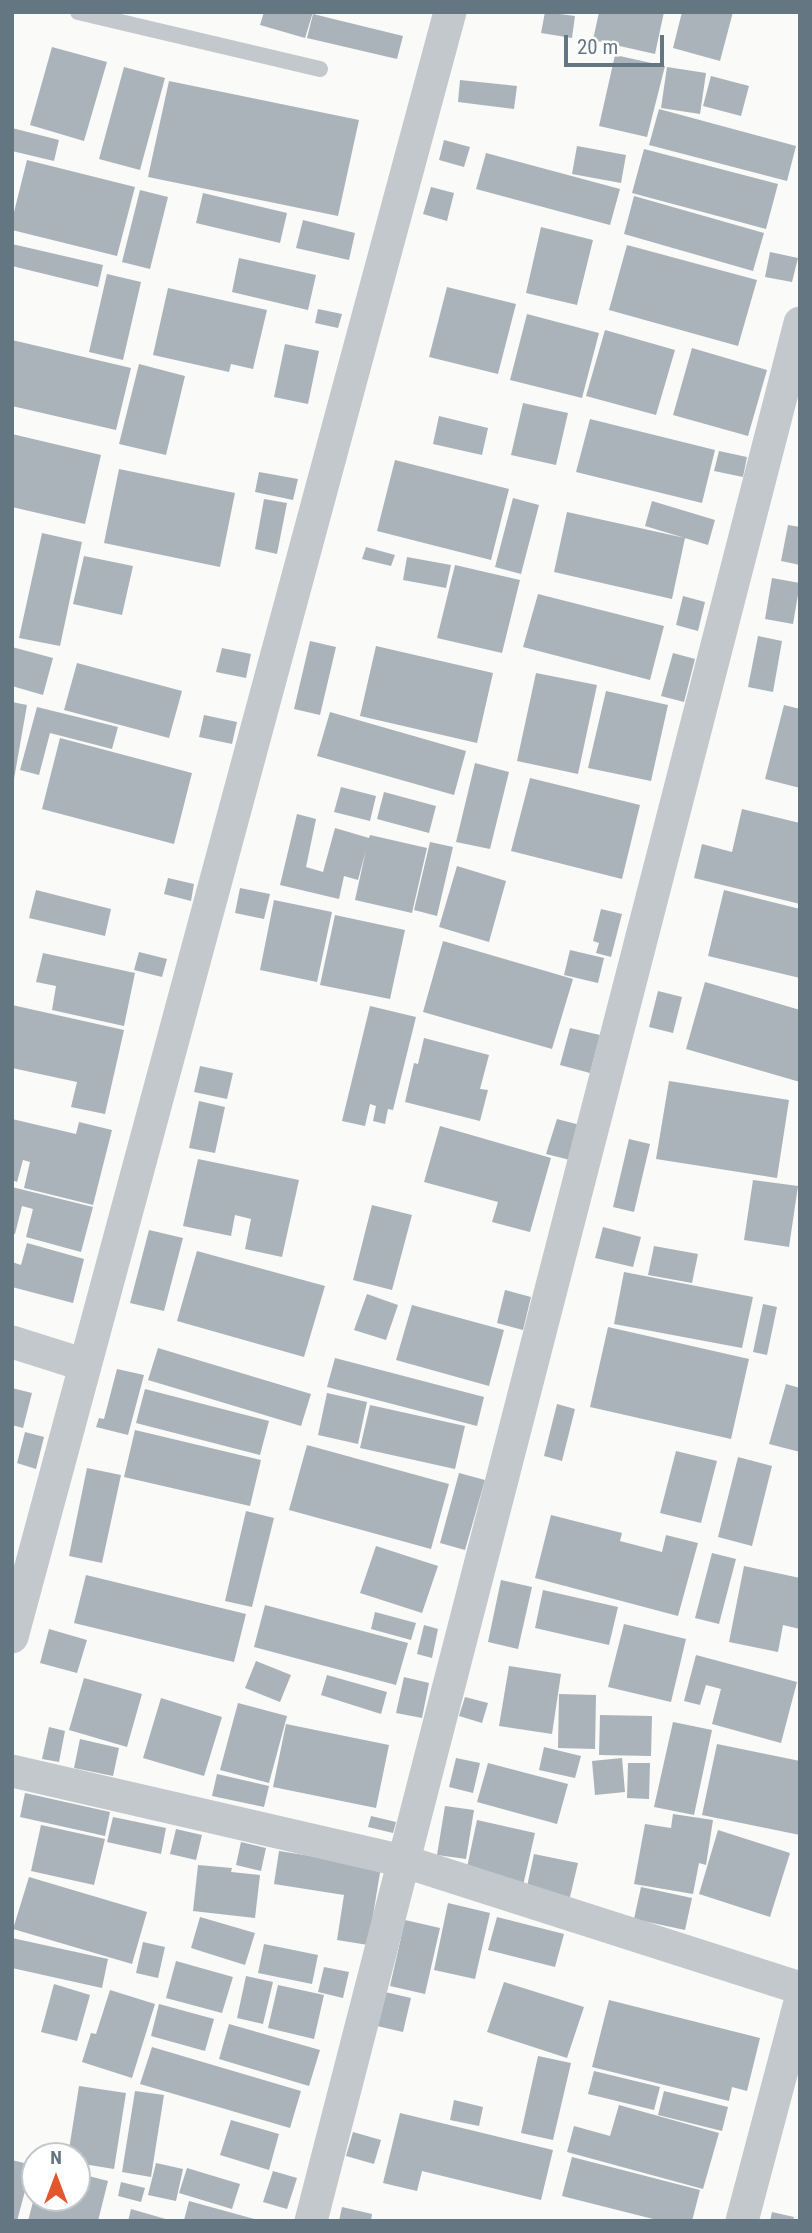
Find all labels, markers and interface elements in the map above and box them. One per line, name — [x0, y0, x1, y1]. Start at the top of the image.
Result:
scale bar — [567, 21, 667, 65]
text: 20 m — [577, 35, 618, 59]
north arrow — [21, 2142, 91, 2212]
text: N — [50, 2146, 62, 2169]

